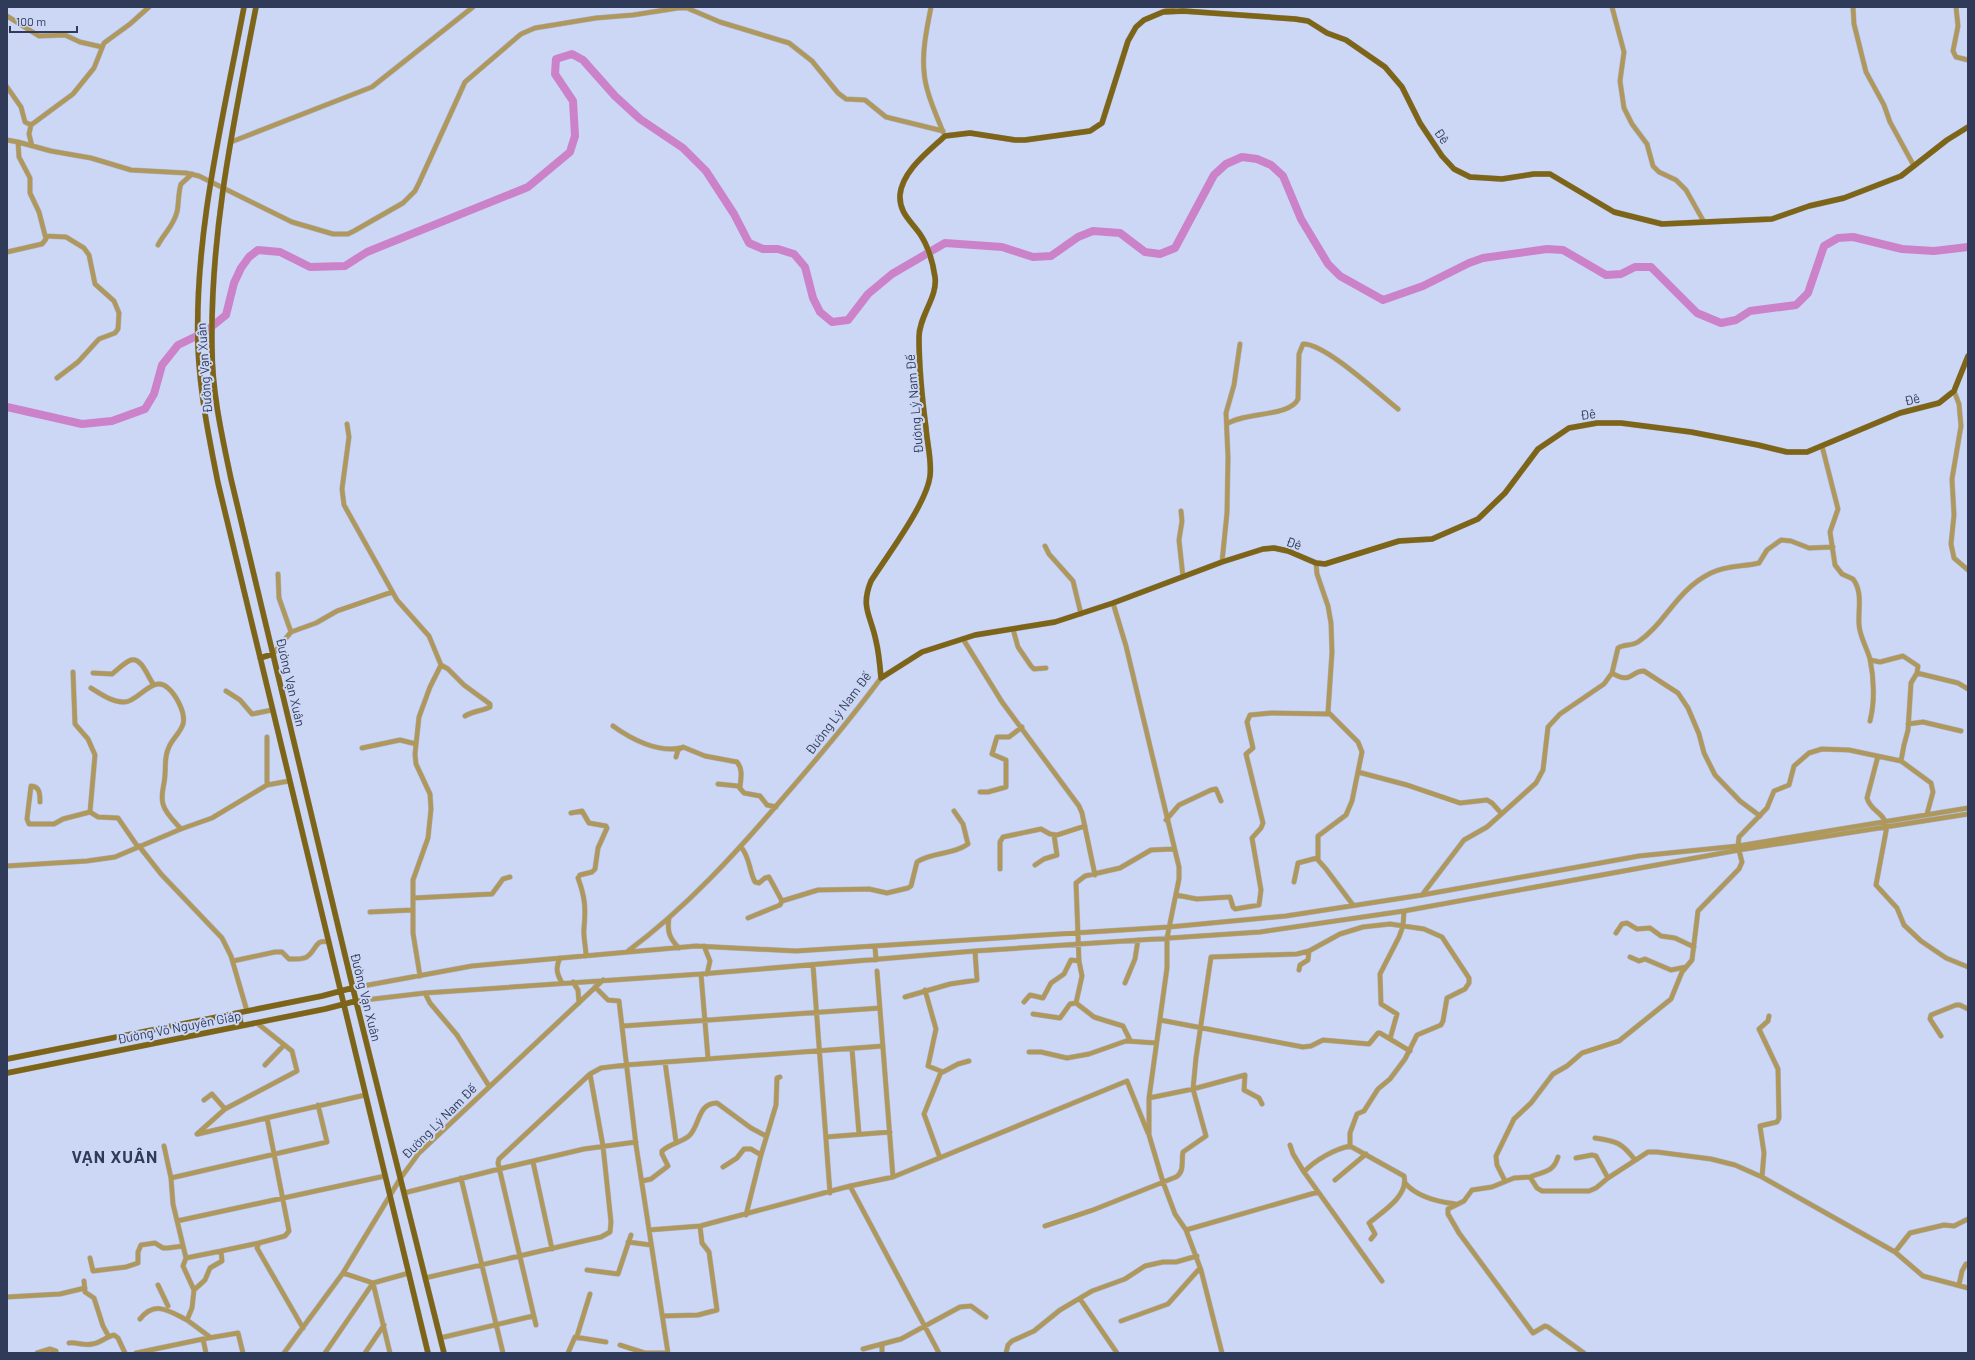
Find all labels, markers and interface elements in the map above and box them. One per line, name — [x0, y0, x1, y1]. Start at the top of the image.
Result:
scale bar — [10, 8, 77, 34]
text: 100 m — [16, 14, 46, 28]
street label: Đê — [1431, 125, 1453, 147]
street label: Đường Vạn Xuân — [193, 322, 215, 414]
street label: Đường Lý Nam Đế — [902, 354, 926, 454]
street label: Đê — [1902, 389, 1922, 409]
street label: Đê — [1579, 405, 1597, 423]
street label: Đê — [1284, 533, 1304, 553]
street label: Đường Vạn Xuân — [273, 636, 309, 728]
street label: Đường Lý Nam Đế — [802, 668, 874, 758]
street label: Đường Vạn Xuân — [347, 951, 385, 1043]
street label: Đường Võ Nguyên Giáp — [116, 1007, 242, 1047]
street label: Đường Lý Nam Đế — [398, 1080, 480, 1162]
district label: VẠN XUÂN — [72, 1146, 158, 1166]

